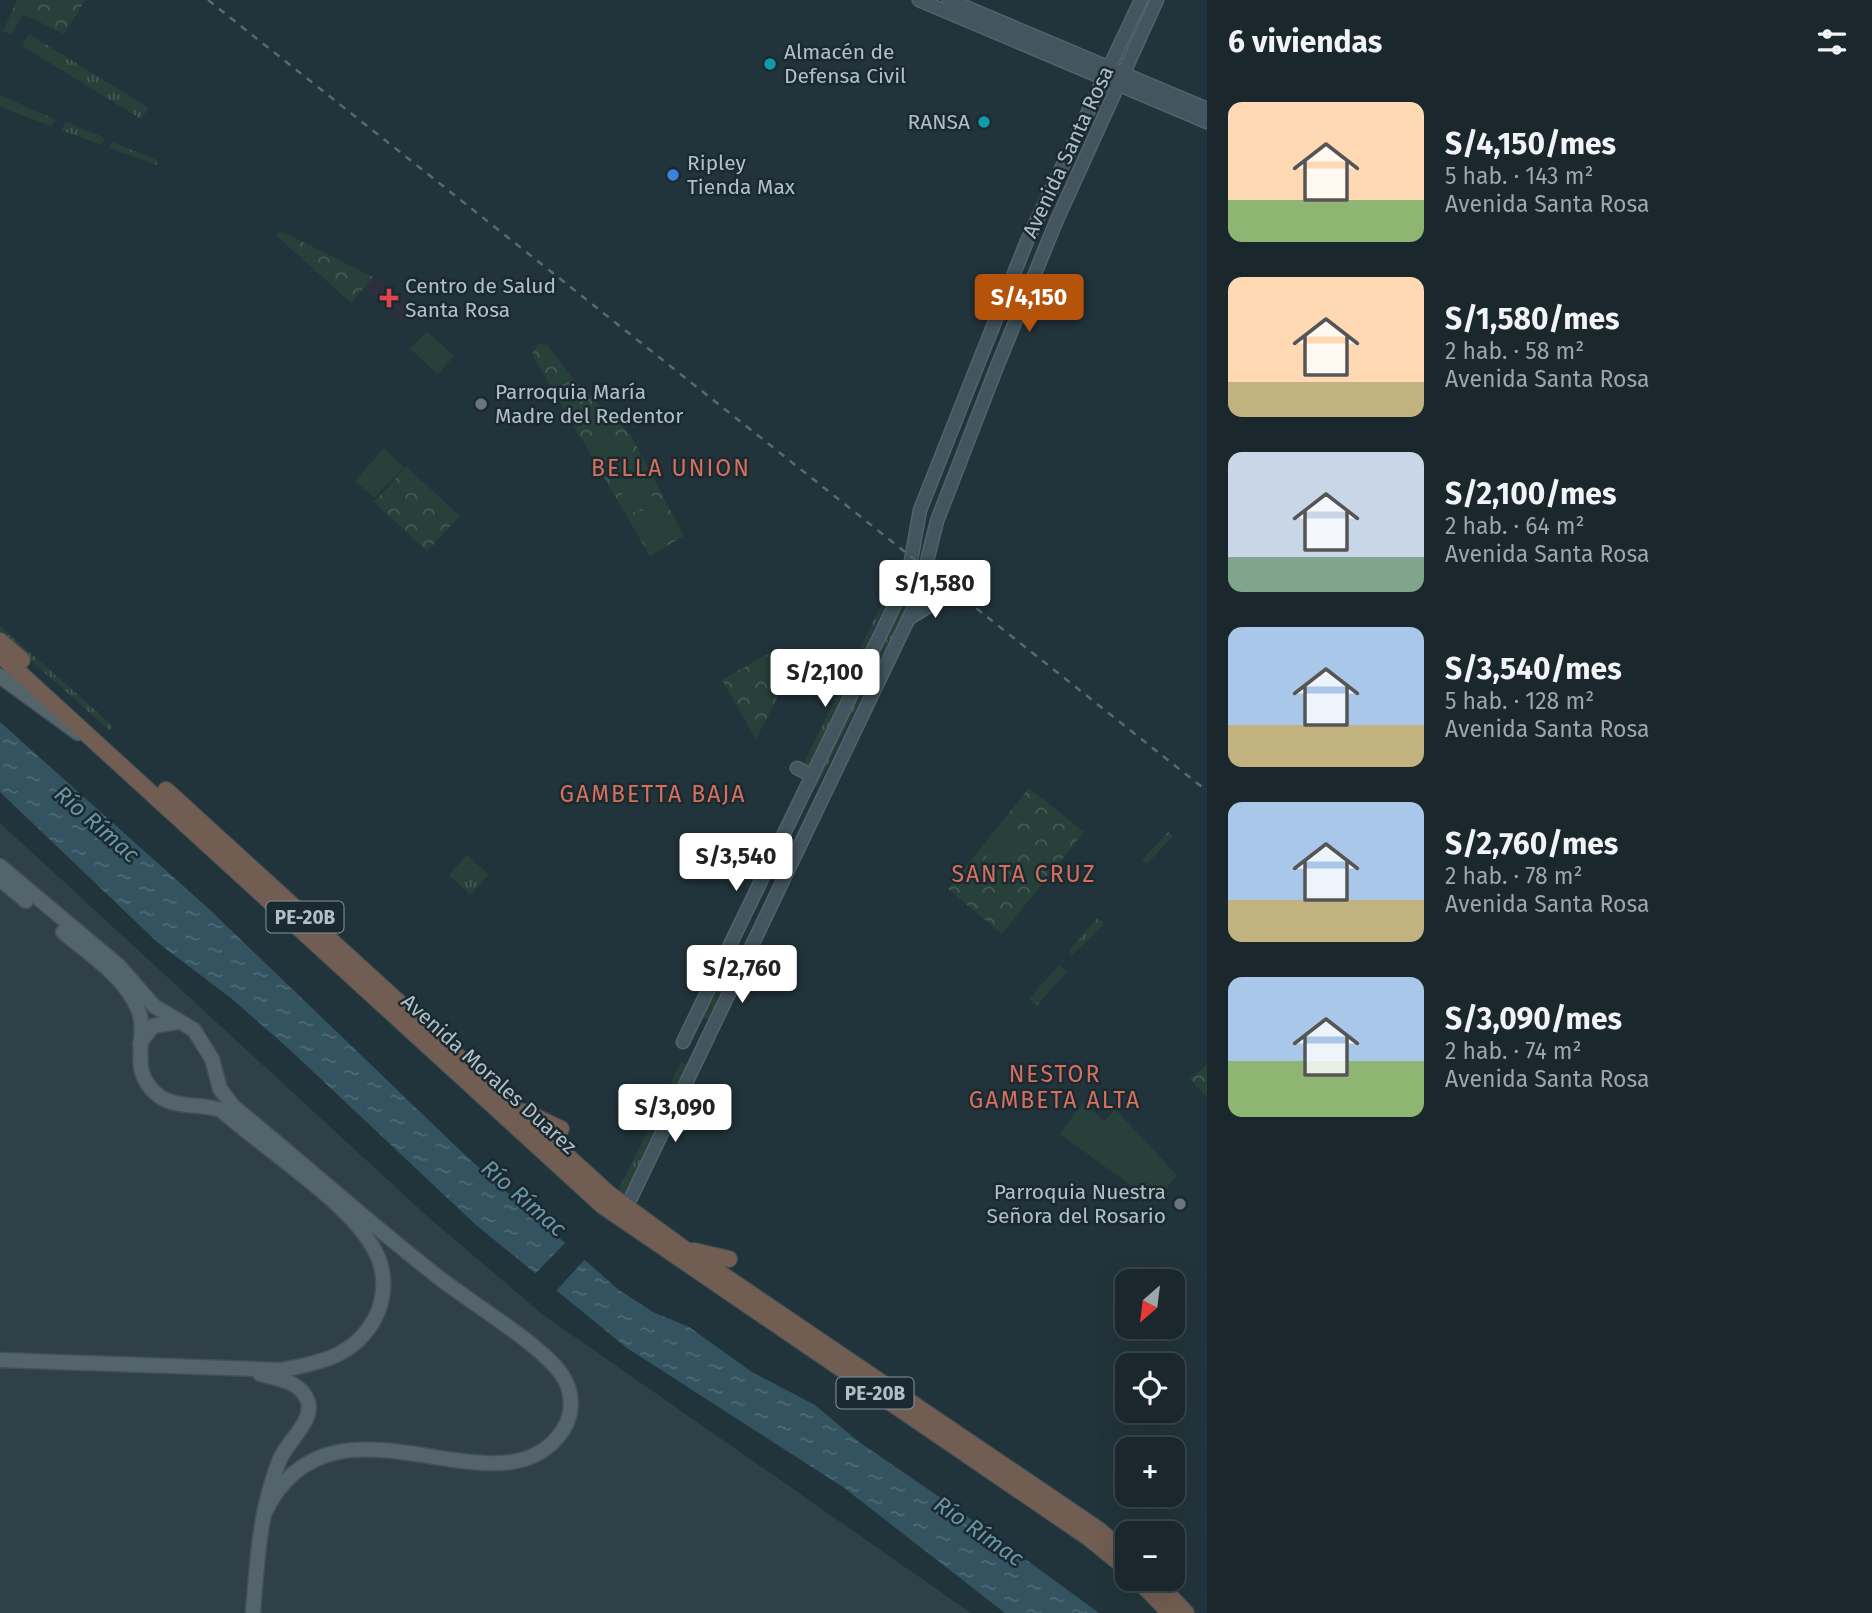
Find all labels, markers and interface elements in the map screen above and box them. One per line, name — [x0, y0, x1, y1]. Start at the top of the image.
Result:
icon: filters — [1813, 23, 1851, 61]
text: 6 viviendas — [1228, 24, 1382, 60]
place label: Almacén de Defensa Civil — [784, 39, 906, 89]
marker: Almacén de Defensa Civil — [762, 56, 778, 72]
street label: Avenida Santa Rosa — [1017, 62, 1119, 242]
place label: RANSA — [908, 109, 970, 135]
marker: RANSA — [976, 114, 992, 130]
text: S/4,150/mes — [1445, 126, 1616, 162]
icon: home — [1284, 130, 1368, 214]
place label: Ripley Tienda Max — [687, 150, 796, 200]
text: 5 hab. · 143 m² — [1445, 162, 1593, 190]
marker: Ripley Tienda Max — [665, 167, 681, 183]
text: Avenida Santa Rosa — [1445, 190, 1650, 218]
place label: Centro de Salud Santa Rosa — [405, 273, 556, 323]
pin: S/4,150 — [964, 274, 1094, 334]
text: S/4,150 — [991, 283, 1067, 311]
marker: Centro de Salud Santa Rosa — [379, 288, 399, 308]
text: S/1,580/mes — [1445, 301, 1620, 337]
icon: home — [1284, 305, 1368, 389]
text: 2 hab. · 58 m² — [1445, 337, 1584, 365]
text: Avenida Santa Rosa — [1445, 365, 1650, 393]
place label: Parroquia María Madre del Redentor — [495, 379, 683, 429]
marker: Parroquia María Madre del Redentor — [473, 396, 489, 412]
district label: BELLA UNION — [591, 454, 751, 482]
text: S/2,100/mes — [1445, 476, 1616, 512]
icon: home — [1284, 480, 1368, 564]
text: 2 hab. · 64 m² — [1445, 512, 1585, 540]
text: Avenida Santa Rosa — [1445, 540, 1650, 568]
pin: S/1,580 — [870, 560, 1000, 620]
text: S/1,580 — [895, 569, 975, 597]
pin: S/2,100 — [760, 650, 890, 709]
text: S/3,540/mes — [1445, 651, 1622, 687]
icon: home — [1284, 655, 1368, 739]
text: S/2,100 — [787, 658, 863, 686]
text: 5 hab. · 128 m² — [1445, 687, 1594, 715]
text: Avenida Santa Rosa — [1445, 715, 1650, 743]
water label: Río Rímac — [49, 780, 145, 868]
district label: GAMBETTA BAJA — [559, 780, 747, 808]
text: S/2,760/mes — [1445, 826, 1618, 862]
icon: home — [1284, 830, 1368, 914]
pin: S/3,540 — [671, 834, 801, 893]
text: S/3,540 — [696, 842, 776, 870]
district label: SANTA CRUZ — [952, 860, 1096, 888]
text: 2 hab. · 78 m² — [1445, 862, 1582, 890]
text: Avenida Santa Rosa — [1445, 890, 1650, 918]
road number: PE-20B — [266, 902, 344, 932]
pin: S/2,760 — [677, 946, 807, 1005]
text: S/2,760 — [703, 954, 781, 982]
street label: Avenida Morales Duarez — [396, 988, 582, 1160]
text: S/3,090/mes — [1445, 1001, 1622, 1037]
icon: home — [1284, 1005, 1368, 1089]
text: 2 hab. · 74 m² — [1445, 1037, 1582, 1065]
district label: NESTOR GAMBETA ALTA — [969, 1060, 1141, 1114]
text: Avenida Santa Rosa — [1445, 1065, 1650, 1093]
pin: S/3,090 — [610, 1084, 740, 1144]
text: S/3,090 — [634, 1093, 716, 1121]
water label: Río Rímac — [476, 1154, 572, 1242]
place label: Parroquia Nuestra Señora del Rosario — [986, 1179, 1166, 1229]
marker: Parroquia Nuestra Señora del Rosario — [1172, 1196, 1188, 1212]
north arrow — [1115, 1269, 1185, 1339]
map controls — [1115, 1269, 1185, 1591]
button: locate — [1115, 1353, 1185, 1423]
road number: PE-20B — [836, 1378, 914, 1408]
button: + — [1115, 1437, 1185, 1507]
water label: Río Rímac — [929, 1490, 1029, 1572]
button: − — [1115, 1521, 1185, 1591]

